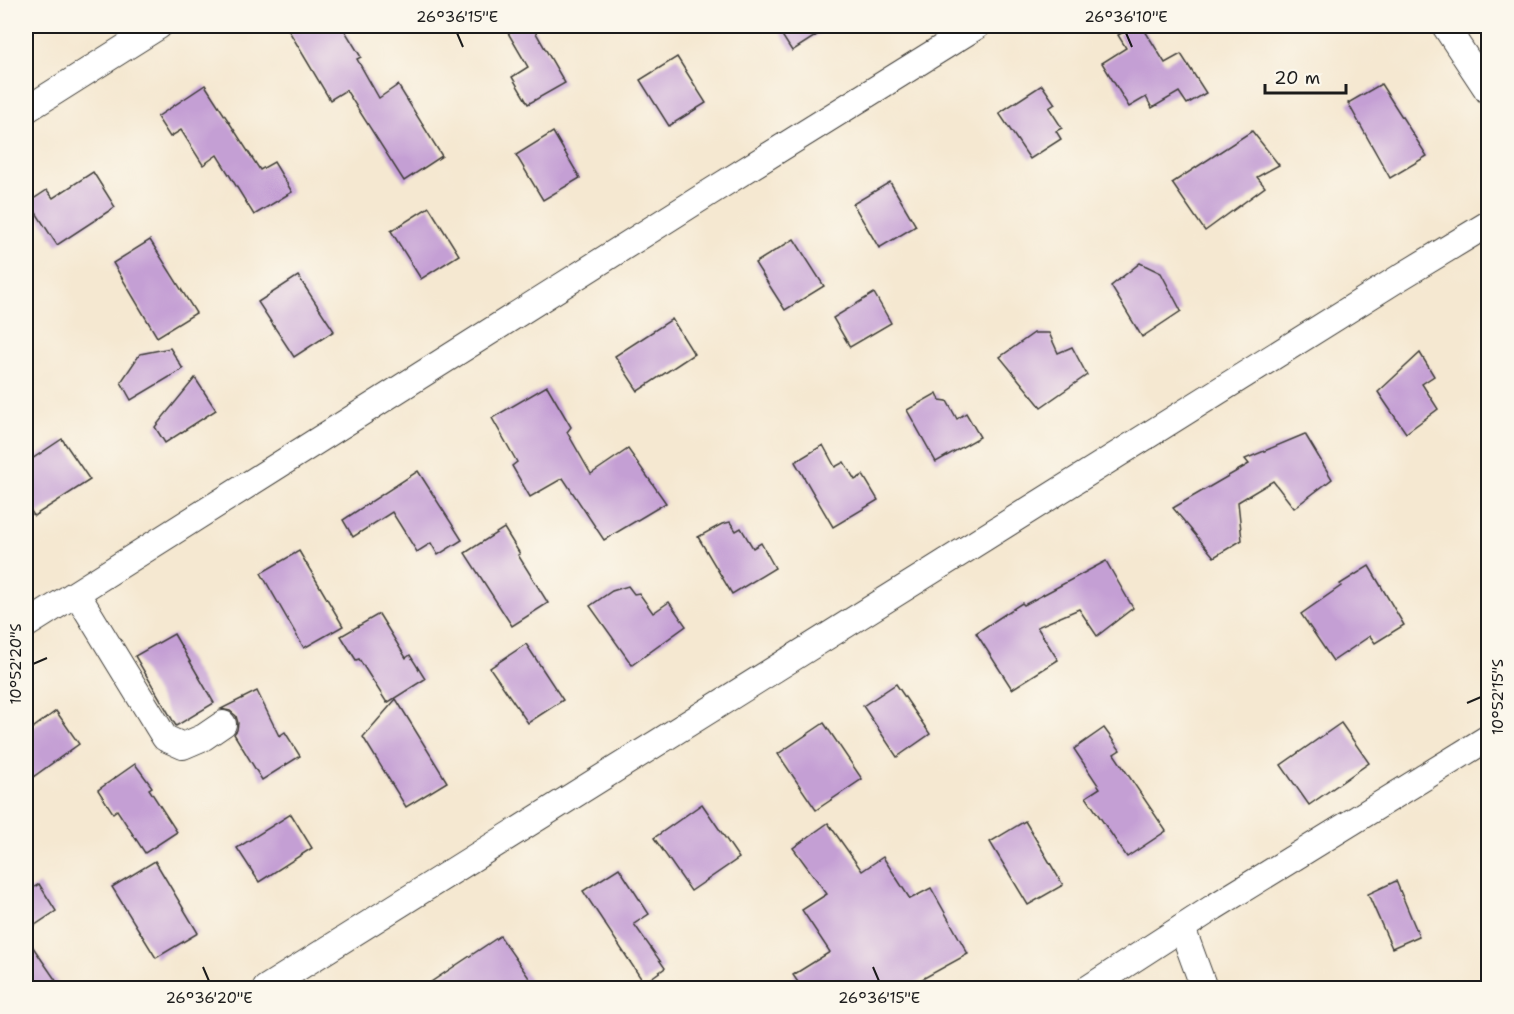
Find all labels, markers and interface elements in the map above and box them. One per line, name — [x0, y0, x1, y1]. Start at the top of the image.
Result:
text: 26°36'15"E — [416, 7, 498, 27]
text: 26°36'10"E — [1084, 7, 1168, 27]
scale bar — [1265, 57, 1346, 95]
text: 20 m — [1274, 66, 1320, 90]
text: 10°52'20"S — [6, 623, 26, 705]
text: 10°52'15"S — [1488, 659, 1508, 735]
text: 26°36'20"E — [165, 988, 253, 1008]
text: 26°36'15"E — [838, 988, 920, 1008]

